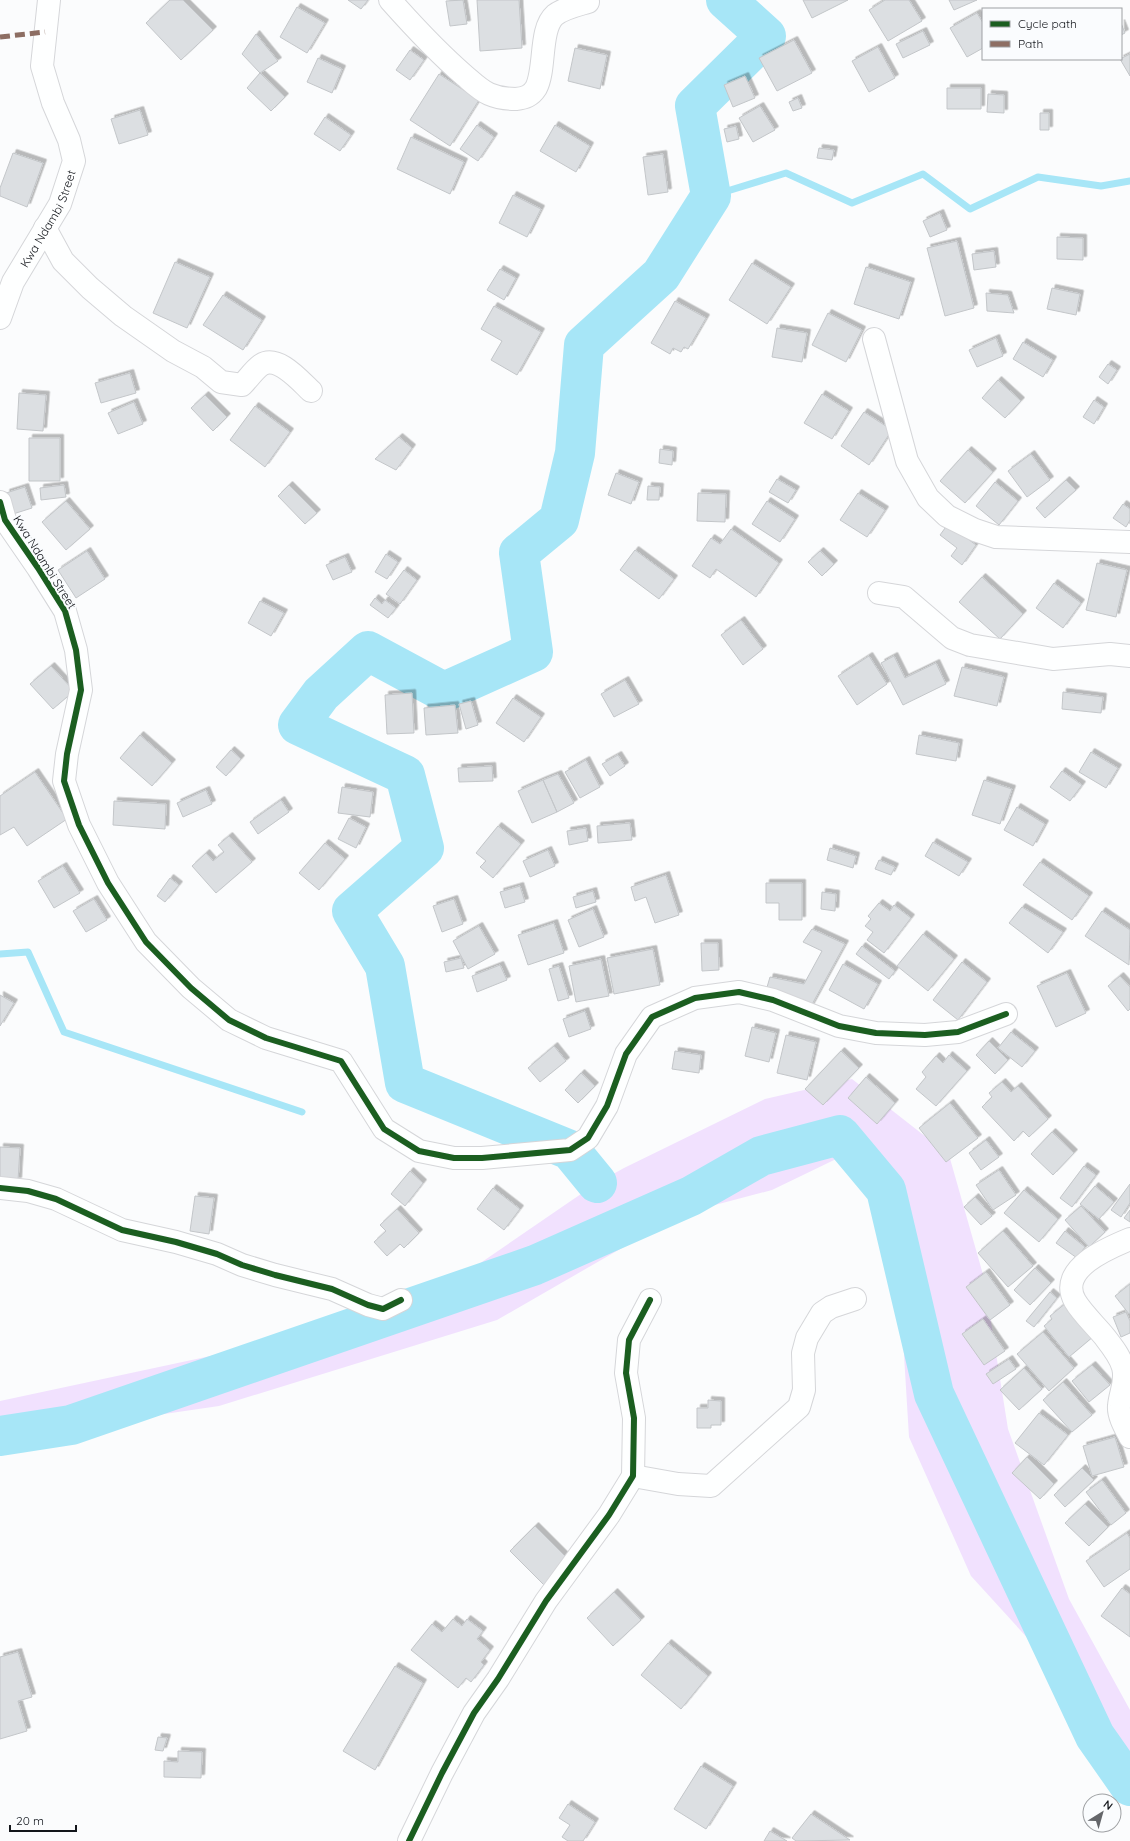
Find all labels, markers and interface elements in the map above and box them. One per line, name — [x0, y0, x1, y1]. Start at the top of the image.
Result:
legend — [982, 8, 1122, 60]
text: Cycle path — [1018, 16, 1077, 31]
text: Path — [1018, 36, 1043, 51]
street label: Kwa Ndambi Street — [16, 168, 78, 270]
street label: Kwa Ndambi Street — [10, 512, 80, 612]
north arrow — [1082, 1793, 1122, 1833]
text: N — [1101, 1797, 1115, 1813]
scale bar — [10, 1807, 76, 1833]
text: 20 m — [16, 1813, 44, 1828]

